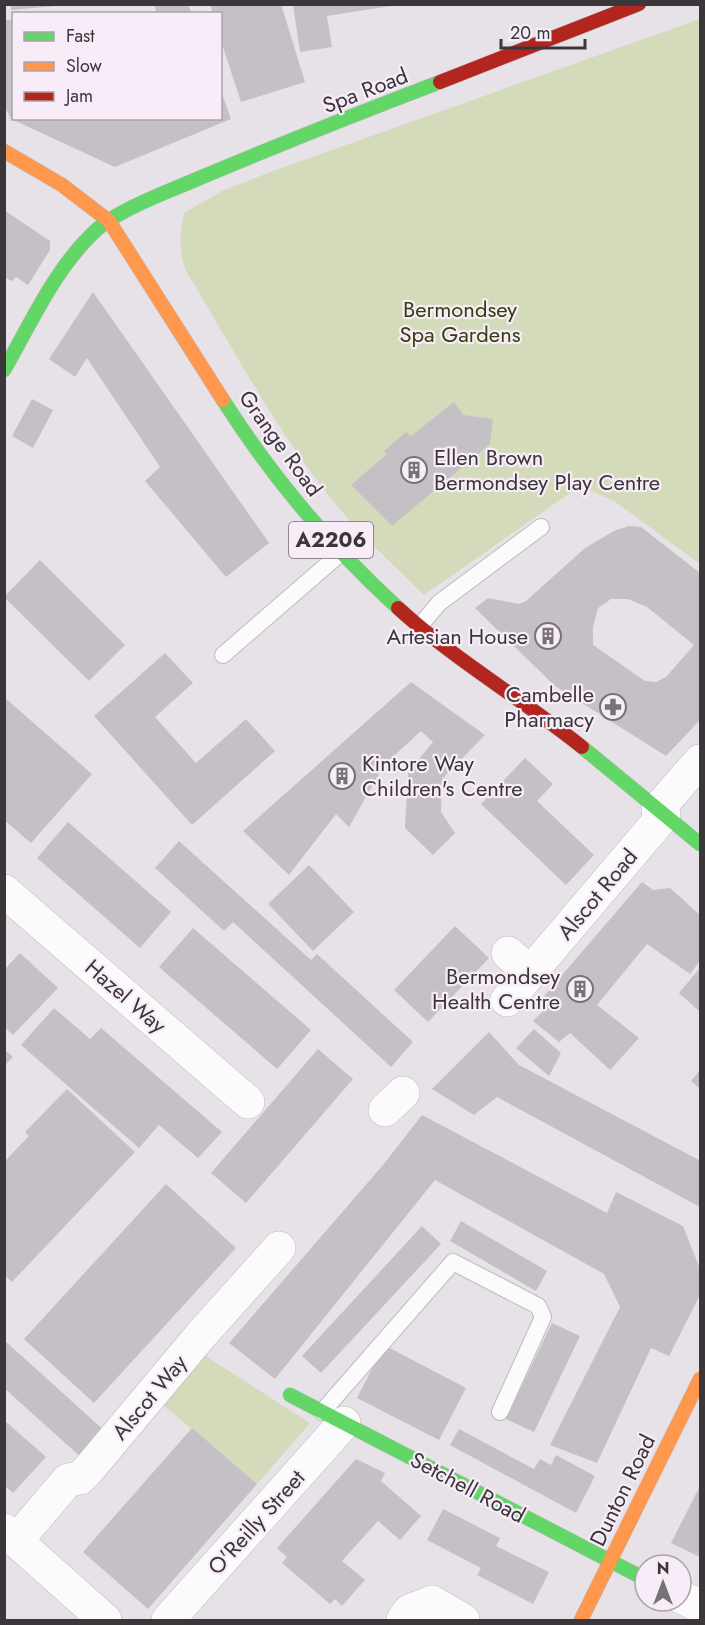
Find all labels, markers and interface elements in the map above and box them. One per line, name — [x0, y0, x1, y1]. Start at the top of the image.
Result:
legend — [12, 12, 222, 120]
scale bar — [501, 12, 585, 50]
text: 20 m — [510, 20, 550, 46]
text: Fast — [66, 23, 95, 49]
text: Slow — [66, 53, 103, 79]
street label: Spa Road — [318, 59, 412, 121]
text: Jam — [64, 83, 93, 109]
park label: Bermondsey Spa Gardens — [399, 293, 521, 350]
street label: Grange Road — [231, 383, 331, 503]
place label: Ellen Brown Bermondsey Play Centre — [434, 441, 660, 498]
building icon: Ellen Brown Bermondsey Play Centre — [399, 455, 429, 485]
road number: A2206 — [289, 522, 373, 558]
place label: Artesian House — [387, 620, 528, 652]
building icon: Artesian House — [533, 621, 563, 651]
place label: Cambelle Pharmacy — [504, 678, 594, 735]
pharmacy icon: Cambelle Pharmacy — [598, 692, 628, 722]
place label: Kintore Way Children's Centre — [362, 747, 523, 804]
building icon: Kintore Way Children's Centre — [327, 761, 357, 791]
street label: Alscot Road — [549, 841, 645, 947]
street label: Hazel Way — [78, 952, 174, 1041]
place label: Bermondsey Health Centre — [432, 960, 560, 1017]
building icon: Bermondsey Health Centre — [565, 974, 595, 1004]
street label: Alscot Way — [104, 1347, 194, 1447]
street label: Dunton Road — [581, 1429, 663, 1551]
street label: Setchell Road — [405, 1443, 531, 1531]
street label: O'Reilly Street — [200, 1462, 313, 1582]
north arrow — [633, 1553, 693, 1613]
text: N — [657, 1557, 669, 1580]

